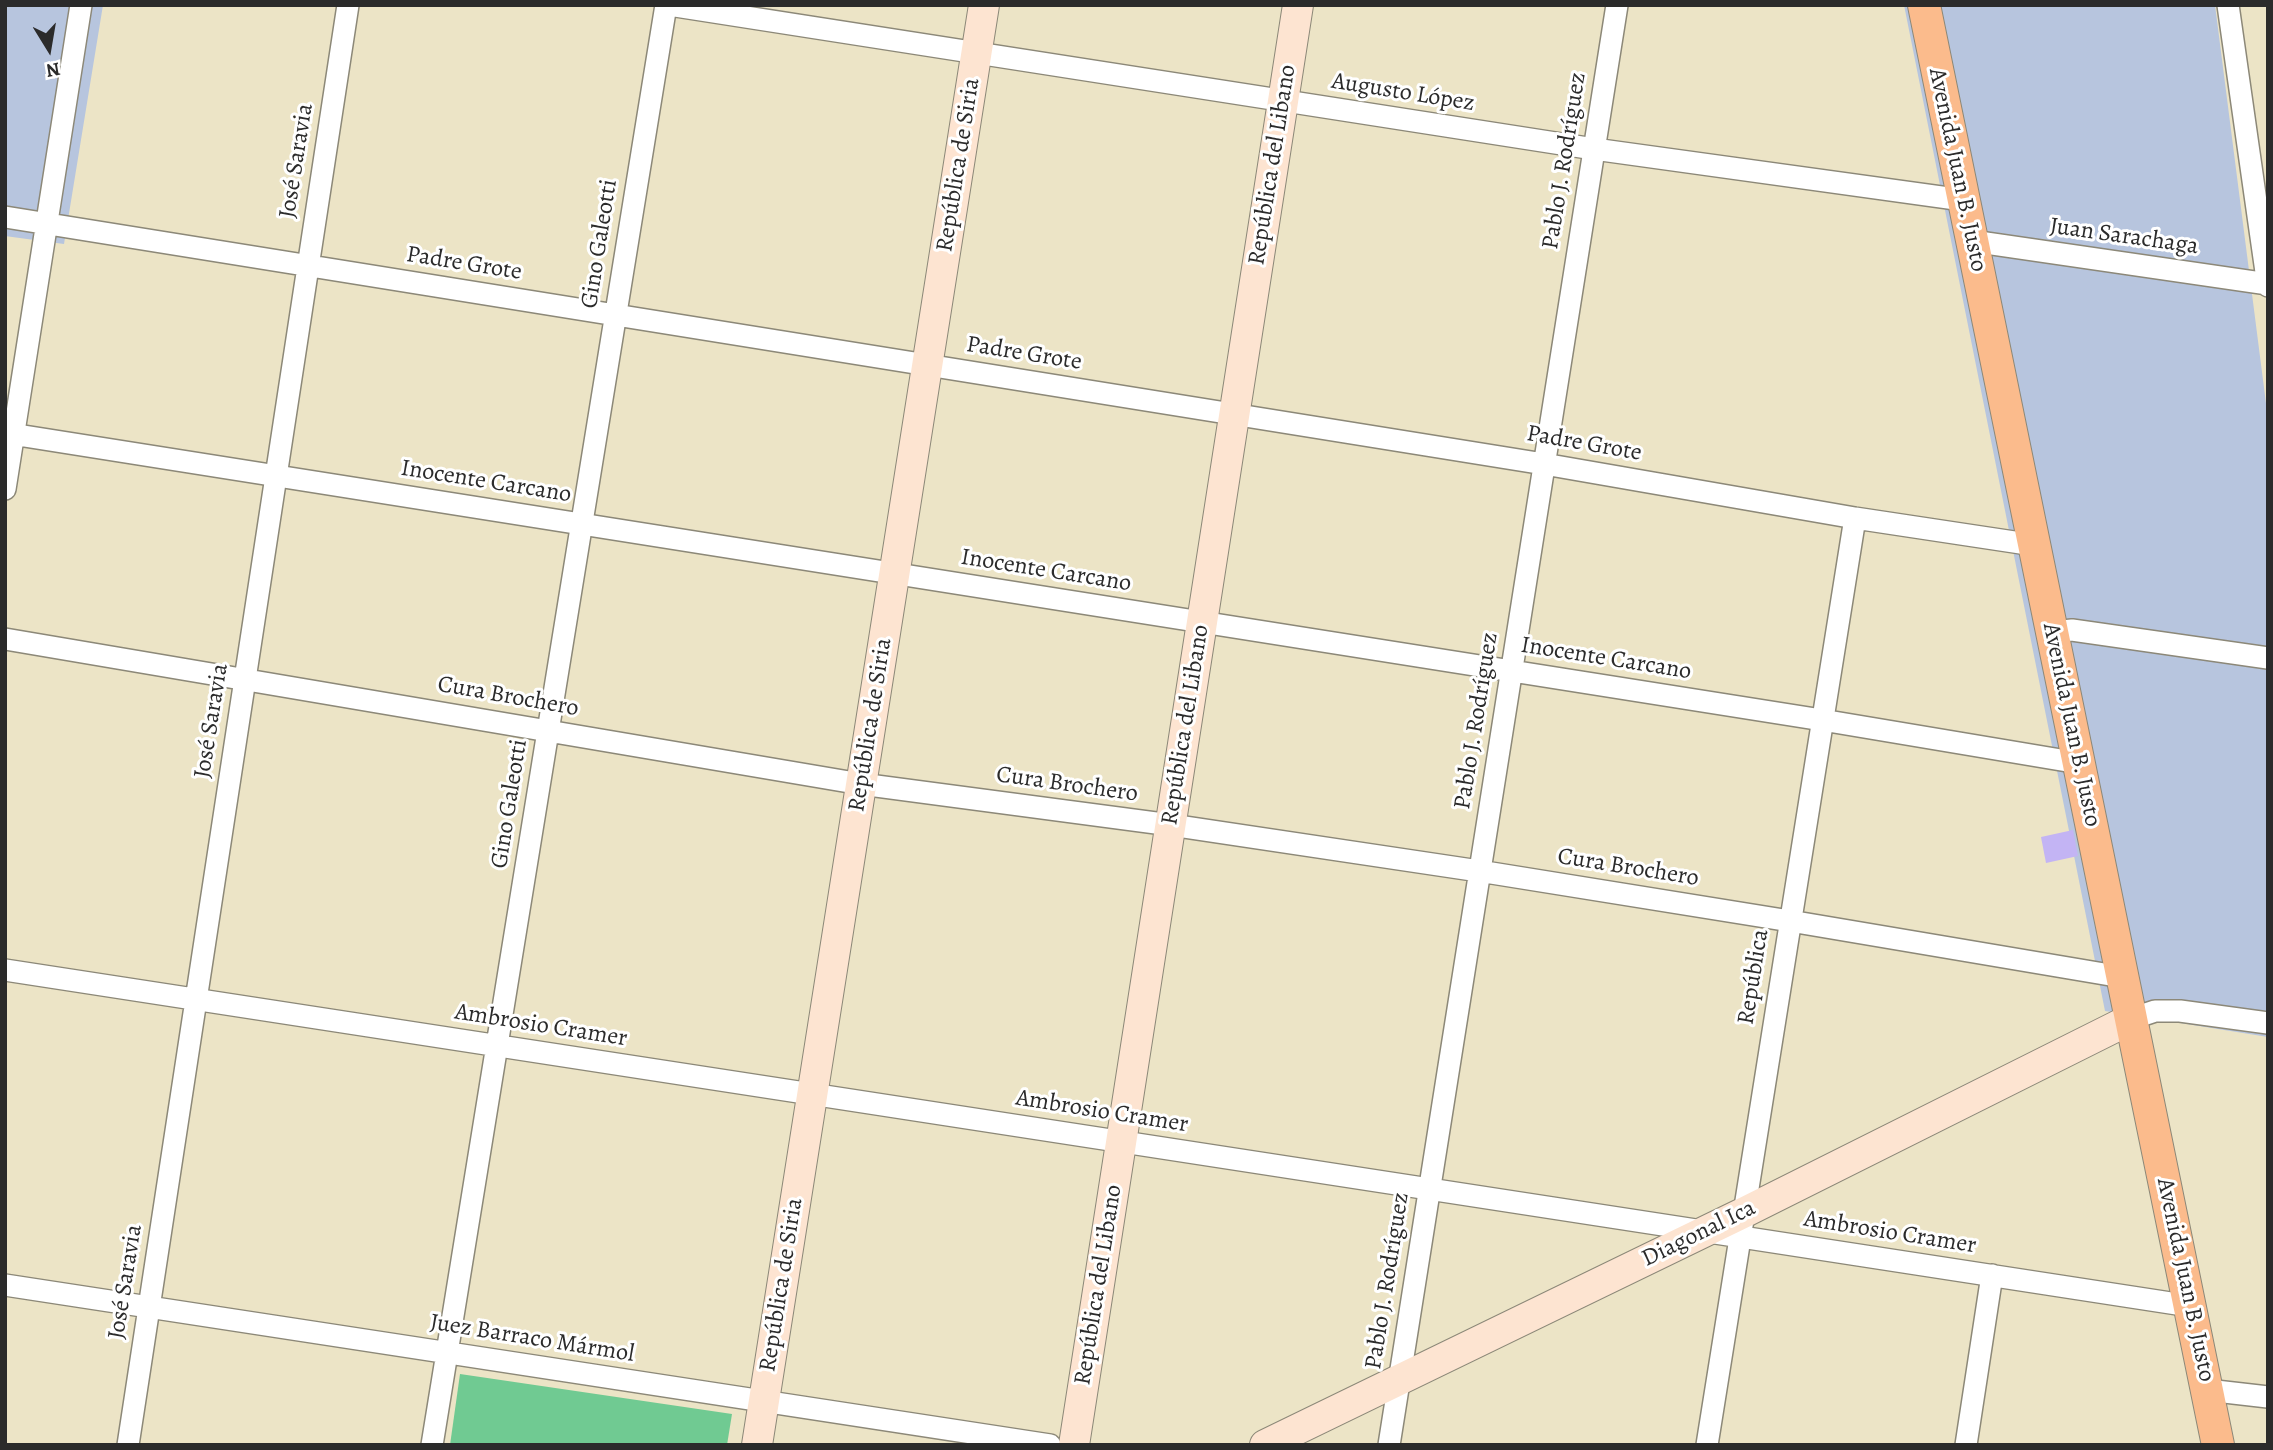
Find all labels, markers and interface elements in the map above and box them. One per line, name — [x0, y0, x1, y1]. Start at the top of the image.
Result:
north arrow — [14, 14, 84, 84]
text: N — [44, 56, 62, 84]
street label: República del Libano — [1243, 63, 1303, 267]
street label: Avenida Juan B. Justo — [1921, 65, 1993, 275]
street label: Augusto López — [1329, 67, 1477, 119]
street label: Pablo J. Rodríguez — [1537, 70, 1593, 252]
street label: República de Siria — [931, 76, 987, 254]
street label: José Saravia — [274, 102, 320, 220]
street label: Gino Galeotti — [576, 177, 624, 311]
street label: Juan Sarachaga — [2048, 212, 2200, 262]
street label: Padre Grote — [404, 241, 524, 287]
street label: Padre Grote — [964, 331, 1084, 377]
street label: Padre Grote — [1524, 420, 1644, 468]
street label: Inocente Carcano — [399, 454, 573, 510]
street label: Inocente Carcano — [959, 543, 1133, 599]
street label: Avenida Juan B. Justo — [2035, 620, 2107, 830]
street label: República del Libano — [1156, 623, 1216, 827]
street label: Pablo J. Rodríguez — [1449, 630, 1505, 812]
street label: Inocente Carcano — [1519, 631, 1693, 687]
street label: República de Siria — [843, 636, 899, 814]
street label: José Saravia — [189, 662, 235, 780]
street label: Cura Brochero — [435, 670, 581, 724]
street label: Gino Galeotti — [486, 737, 534, 871]
street label: Cura Brochero — [994, 761, 1140, 809]
street label: Cura Brochero — [1555, 843, 1701, 893]
street label: República — [1732, 927, 1776, 1027]
street label: Ambrosio Cramer — [453, 998, 629, 1054]
street label: Ambrosio Cramer — [1014, 1084, 1190, 1140]
street label: Avenida Juan B. Justo — [2149, 1175, 2221, 1385]
street label: República del Libano — [1069, 1183, 1129, 1387]
street label: Pablo J. Rodríguez — [1360, 1190, 1416, 1372]
street label: Diagonal Ica — [1637, 1194, 1761, 1274]
street label: República de Siria — [754, 1196, 810, 1374]
street label: Ambrosio Cramer — [1802, 1205, 1978, 1261]
street label: José Saravia — [103, 1223, 149, 1341]
street label: Juez Barraco Mármol — [428, 1309, 636, 1369]

